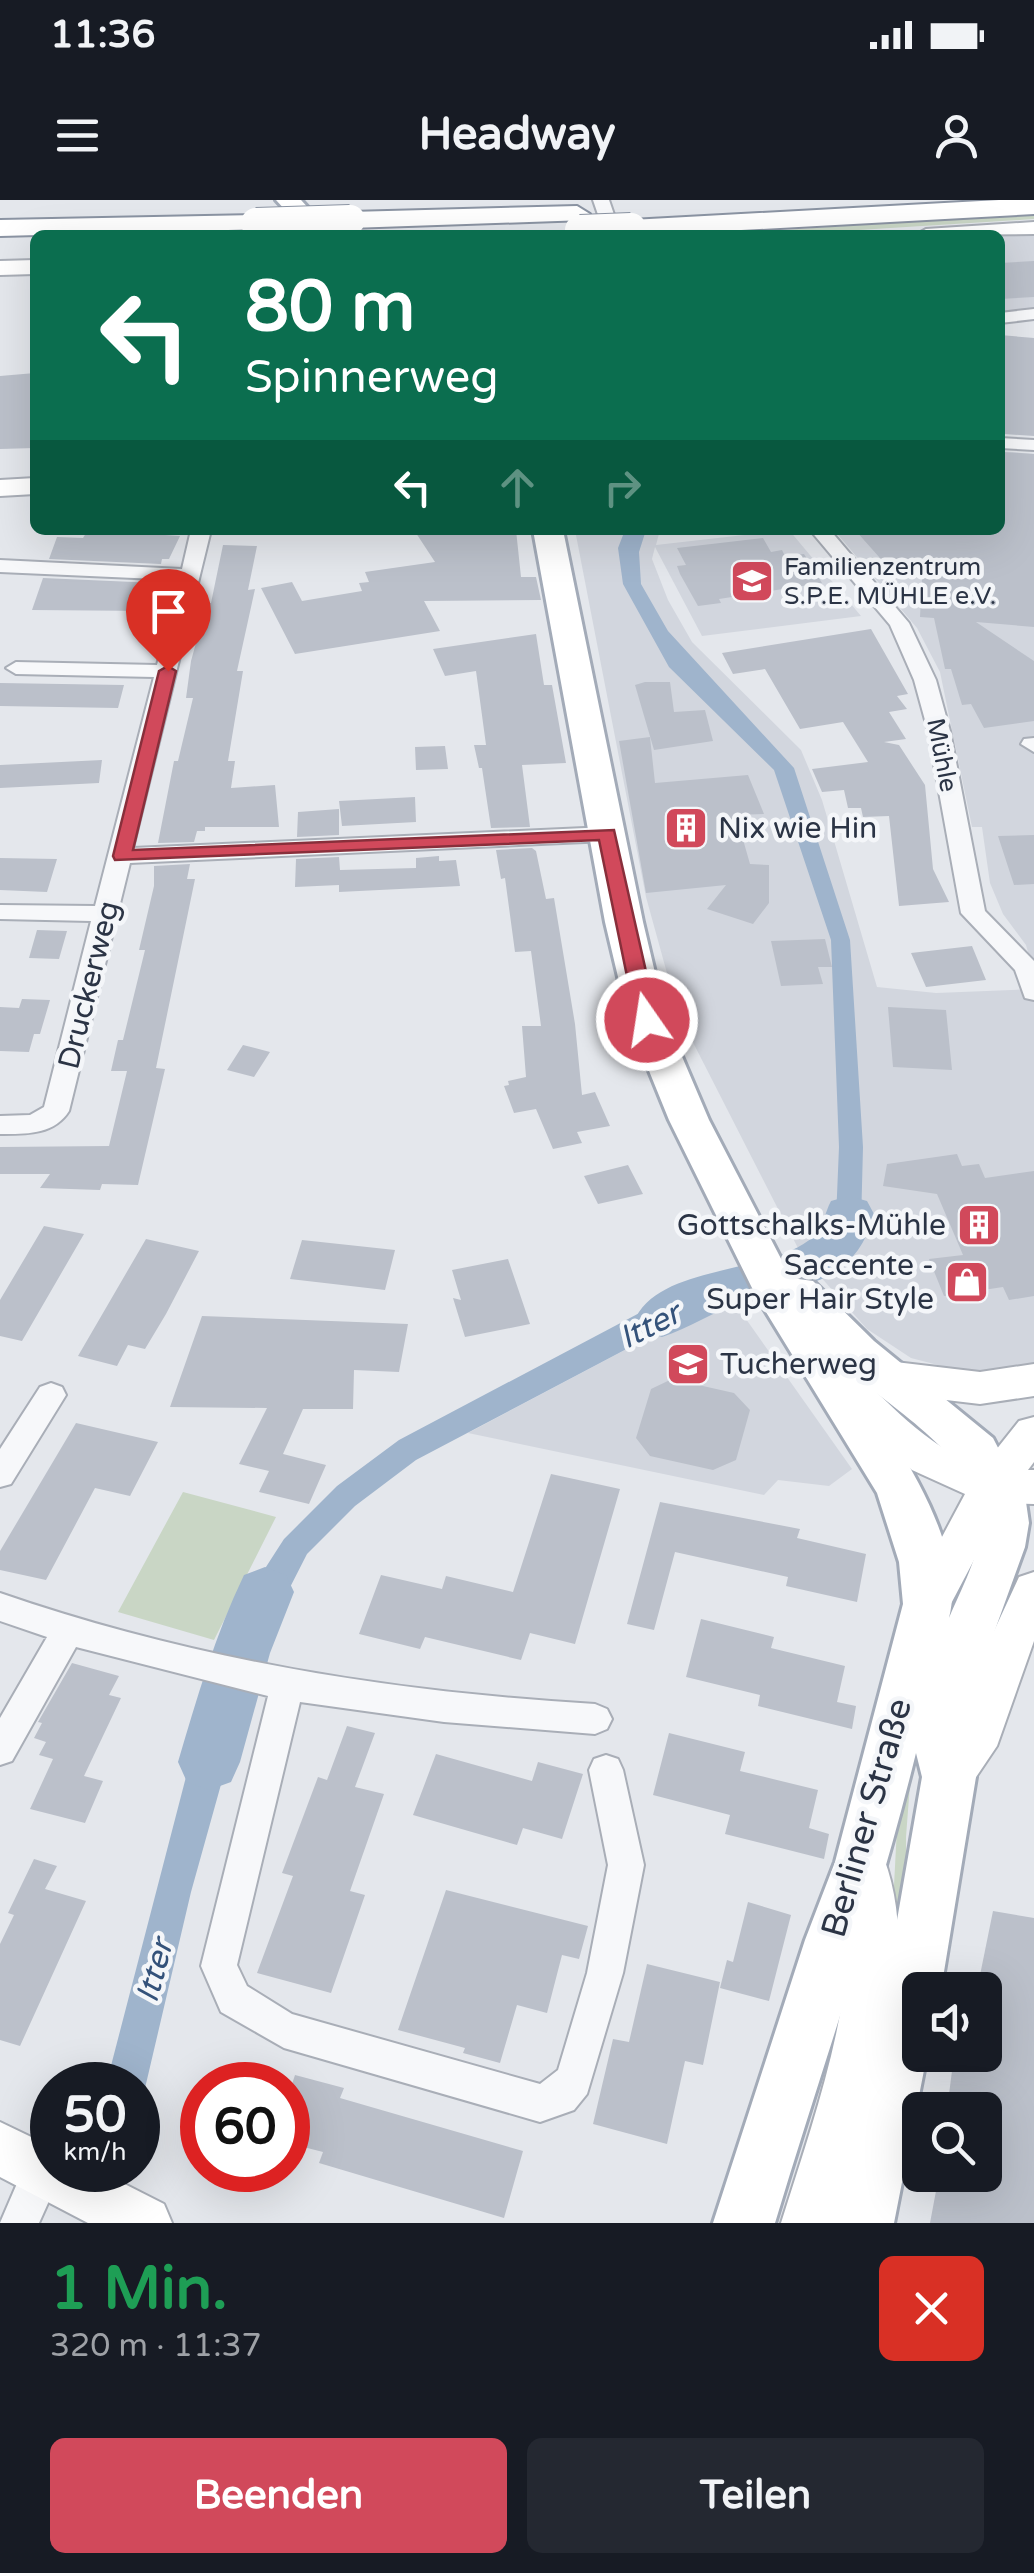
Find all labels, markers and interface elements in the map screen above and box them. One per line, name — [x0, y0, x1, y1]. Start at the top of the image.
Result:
text: 11:36 — [50, 12, 155, 58]
icon: menu — [50, 108, 105, 163]
text: Headway — [419, 108, 615, 162]
icon: person — [929, 108, 984, 163]
text: 80 m — [245, 266, 415, 350]
icon: left — [80, 270, 210, 400]
text: Spinnerweg — [245, 351, 499, 405]
icon: left — [385, 460, 440, 515]
icon: ahead — [490, 460, 545, 515]
icon: right — [595, 460, 650, 515]
place label: Familienzentrum S.P.E. MÜHLE e.V. — [784, 552, 996, 611]
school or university icon: Familienzentrum S.P.E. MÜHLE e.V. — [729, 558, 775, 604]
pin — [126, 569, 211, 672]
icon: arrive — [141, 584, 196, 639]
street label: Mühle — [920, 715, 964, 795]
building icon: Nix wie Hin — [663, 805, 709, 851]
place label: Nix wie Hin — [718, 810, 877, 847]
street label: Druckerweg — [50, 897, 128, 1073]
position arrow — [595, 968, 699, 1072]
building icon: Gottschalks-Mühle — [956, 1202, 1002, 1248]
place label: Gottschalks-Mühle — [677, 1207, 946, 1244]
place label: Saccente - Super Hair Style — [706, 1247, 934, 1318]
shop icon: Saccente - Super Hair Style — [944, 1259, 990, 1305]
water label: Itter — [613, 1293, 690, 1357]
school or university icon: Tucherweg — [665, 1341, 711, 1387]
place label: Tucherweg — [720, 1346, 877, 1383]
street label: Berliner Straße — [813, 1694, 921, 1942]
water label: Itter — [128, 1932, 183, 2007]
map controls — [902, 1972, 1002, 2192]
button: sound — [902, 1972, 1002, 2072]
speed limit sign: 60 — [180, 2062, 310, 2192]
text: 50 — [64, 2085, 126, 2145]
button: search — [902, 2092, 1002, 2192]
text: km/h — [64, 2137, 126, 2167]
text: 1 Min. — [50, 2253, 228, 2325]
button: close — [879, 2256, 984, 2361]
text: 320 m · 11:37 — [50, 2327, 262, 2365]
button: Beenden — [50, 2438, 507, 2553]
button: Teilen — [527, 2438, 984, 2553]

